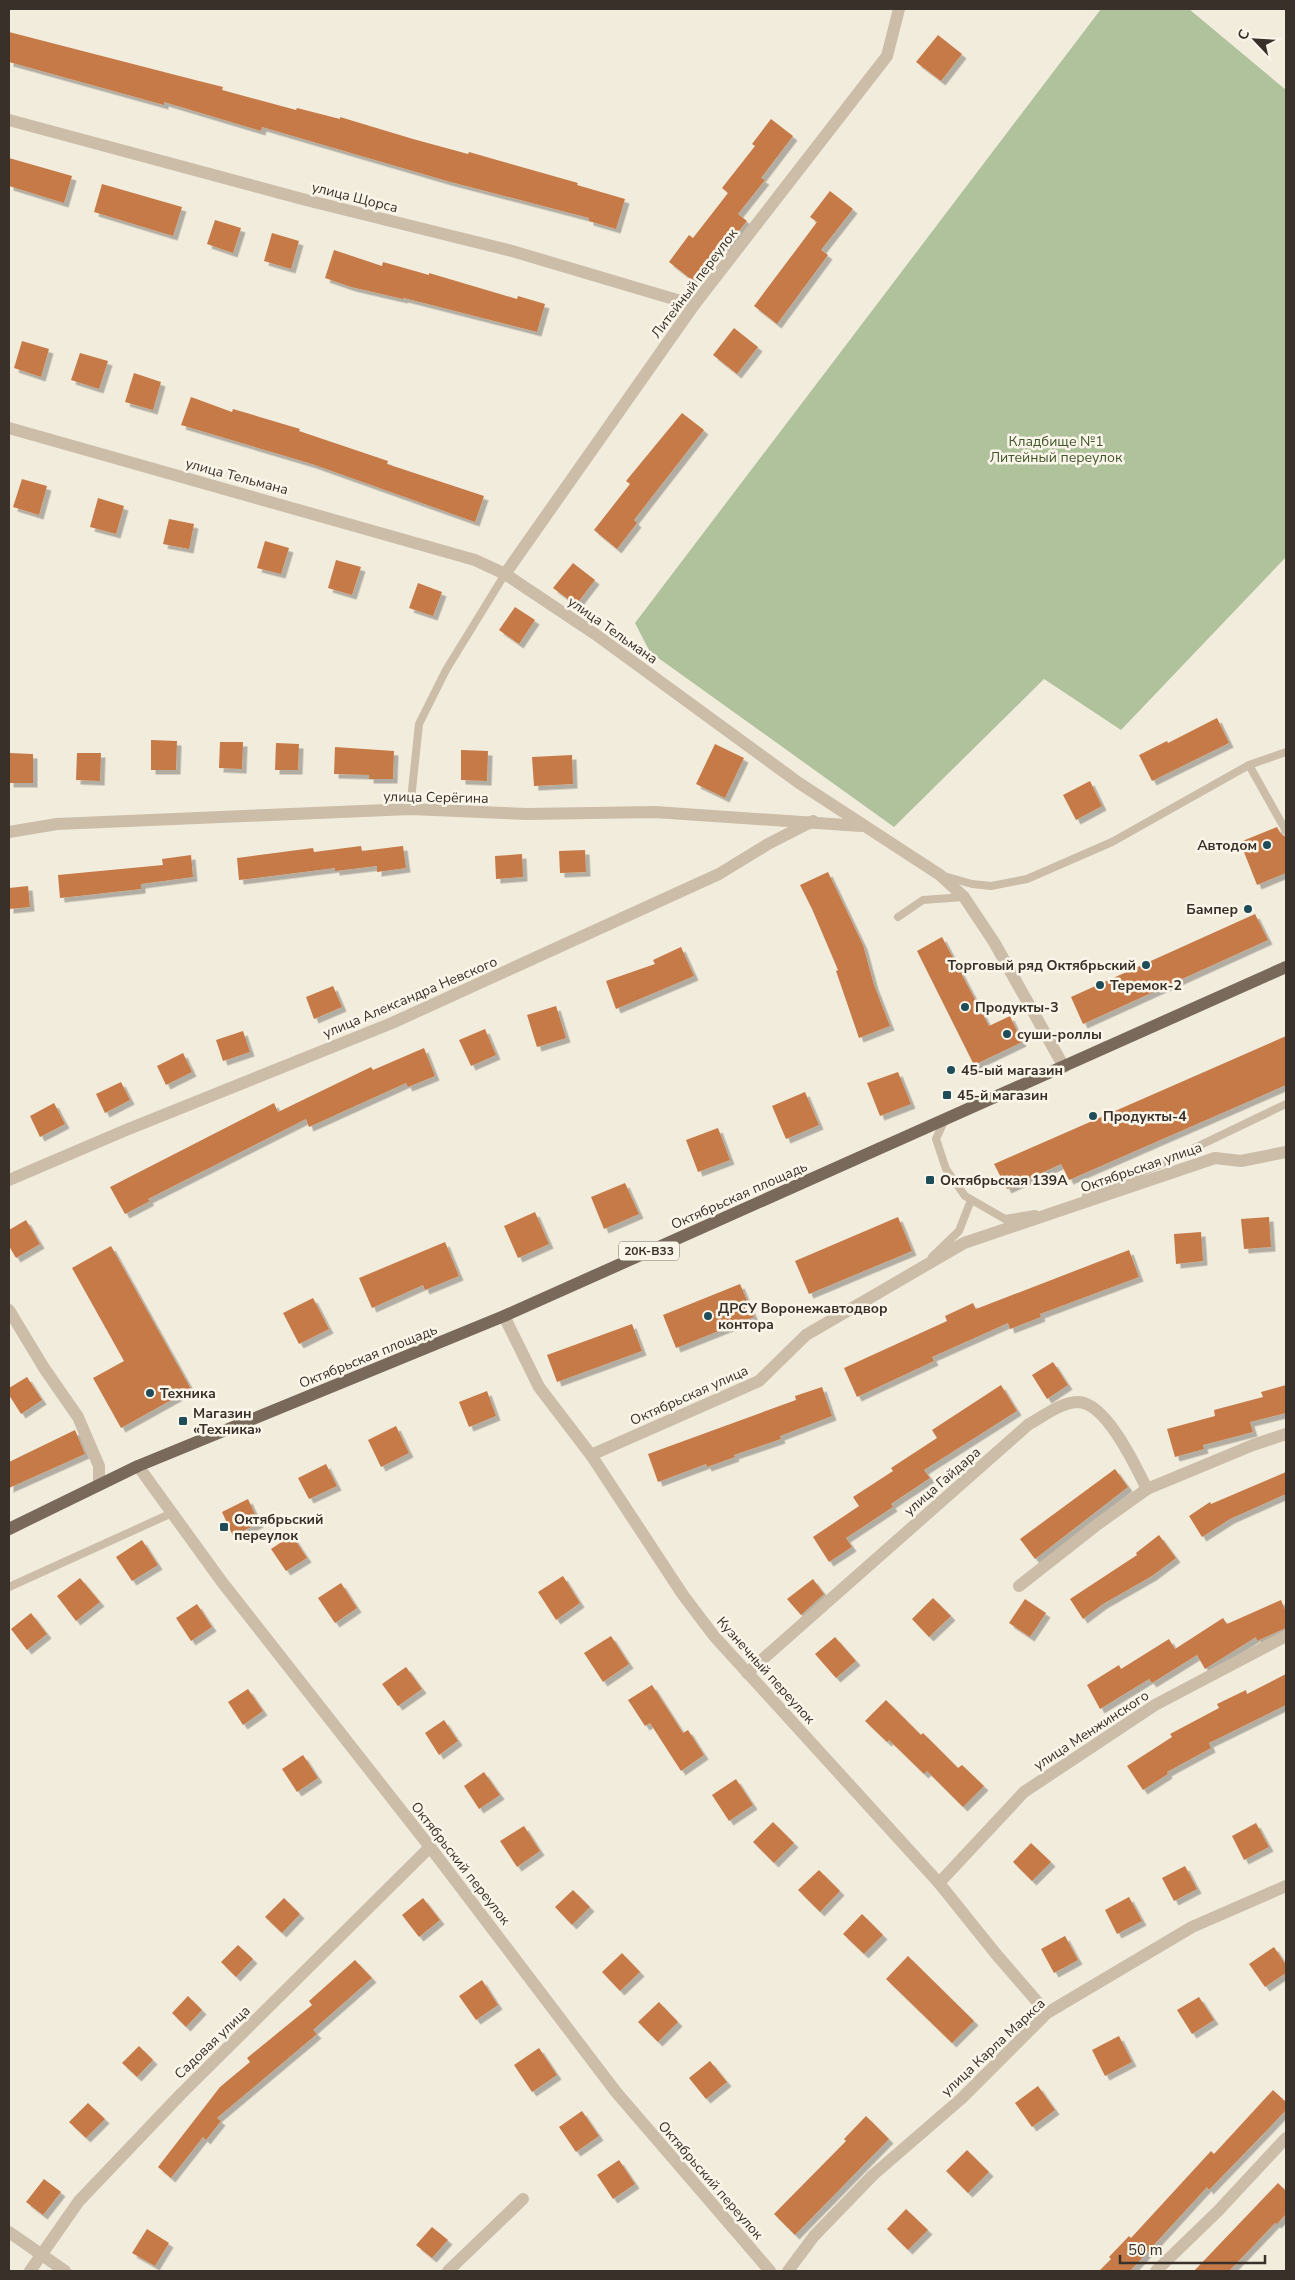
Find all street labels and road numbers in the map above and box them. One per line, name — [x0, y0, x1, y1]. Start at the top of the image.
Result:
street label: улица Щорса — [310, 178, 400, 217]
street label: Литейный переулок — [647, 224, 742, 342]
street label: улица Тельмана — [183, 454, 290, 499]
street label: улица Тельмана — [564, 592, 661, 669]
street label: улица Серёгина — [383, 787, 489, 808]
street label: улица Александра Невского — [320, 952, 500, 1043]
street label: Октябрьская улица — [1078, 1138, 1204, 1197]
street label: Октябрьская площадь — [668, 1157, 810, 1234]
road number: 20К-В33 — [619, 1242, 679, 1260]
street label: Октябрьская площадь — [296, 1320, 440, 1393]
street label: Октябрьская улица — [627, 1361, 751, 1430]
street label: улица Гайдара — [900, 1443, 985, 1520]
street label: Кузнечный переулок — [712, 1613, 819, 1729]
street label: улица Менжинского — [1030, 1686, 1153, 1775]
street label: Октябрьский переулок — [407, 1798, 515, 1929]
street label: улица Карла Маркса — [937, 1994, 1050, 2101]
street label: Садовая улица — [170, 2001, 254, 2083]
street label: Октябрьский переулок — [654, 2117, 768, 2244]

